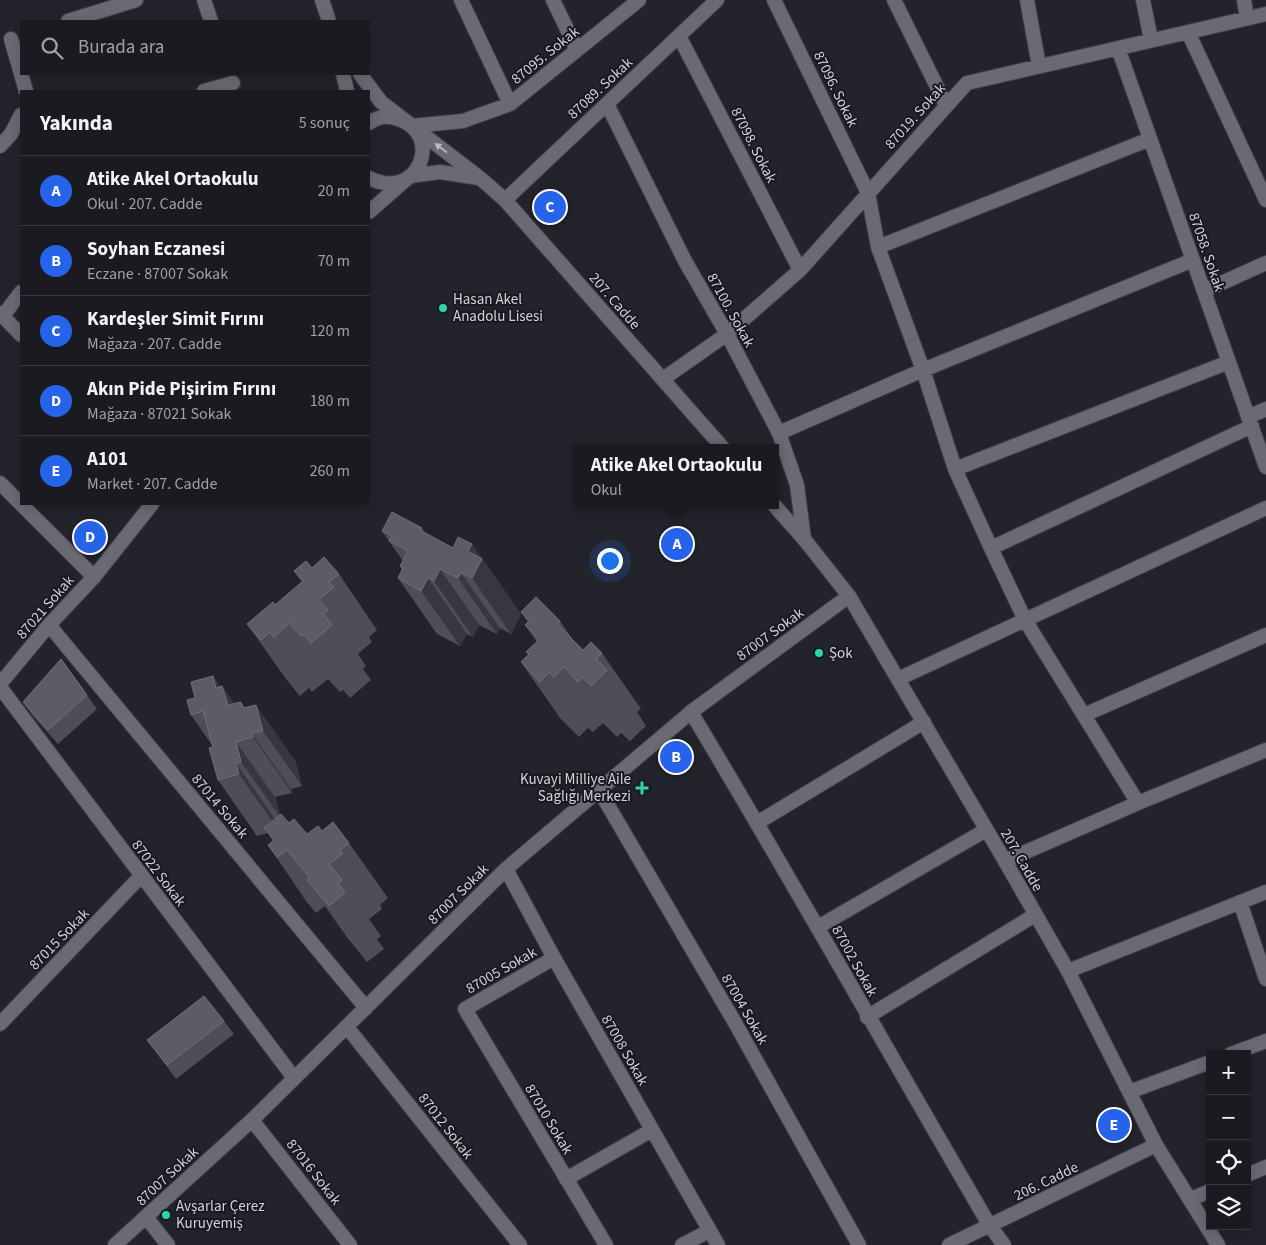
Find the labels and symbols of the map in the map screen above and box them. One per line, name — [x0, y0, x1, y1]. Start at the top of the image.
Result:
street label: 87095. Sokak — [507, 21, 584, 89]
street label: 87096. Sokak — [808, 48, 863, 131]
street label: 87089. Sokak — [563, 52, 638, 124]
street label: 87019. Sokak — [880, 78, 951, 154]
street label: 87098. Sokak — [725, 104, 782, 187]
one-way arrow — [435, 143, 448, 154]
pin: C — [534, 188, 566, 226]
street label: 87058. Sokak — [1183, 210, 1230, 295]
street label: 207. Cadde — [584, 268, 645, 334]
street label: 87100. Sokak — [701, 269, 760, 352]
place label: Hasan Akel Anadolu Lisesi — [453, 289, 543, 327]
marker: Hasan Akel Anadolu Lisesi — [437, 302, 449, 314]
pin: D — [74, 518, 106, 556]
pin: A — [661, 525, 693, 563]
your location — [597, 548, 623, 574]
street label: 87021 Sokak — [12, 570, 79, 644]
street label: 87007 Sokak — [732, 602, 809, 666]
place label: Şok — [829, 643, 853, 664]
marker: Şok — [813, 647, 825, 659]
pin: B — [660, 738, 692, 776]
street label: 87014 Sokak — [186, 769, 253, 844]
place label: Kuvayi Milliye Aile Sağlığı Merkezi — [520, 769, 631, 807]
marker: Kuvayi Milliye Aile Sağlığı Merkezi — [635, 781, 649, 795]
street label: 207. Cadde — [995, 825, 1048, 896]
street label: 87022 Sokak — [127, 836, 191, 911]
street label: 87007 Sokak — [423, 859, 494, 930]
street label: 87015 Sokak — [24, 903, 95, 975]
street label: 87002 Sokak — [826, 922, 883, 1001]
street label: 87005 Sokak — [462, 941, 541, 999]
street label: 87004 Sokak — [716, 970, 774, 1049]
street label: 87008 Sokak — [596, 1011, 654, 1090]
street label: 87010 Sokak — [519, 1080, 578, 1159]
street label: 87012 Sokak — [413, 1089, 478, 1164]
pin: E — [1098, 1106, 1130, 1144]
street label: 87016 Sokak — [281, 1135, 346, 1210]
street label: 87007 Sokak — [131, 1141, 204, 1211]
street label: 206. Cadde — [1010, 1157, 1082, 1206]
place label: Avşarlar Çerez Kuruyemiş — [176, 1196, 265, 1234]
marker: Avşarlar Çerez Kuruyemiş — [160, 1209, 172, 1221]

